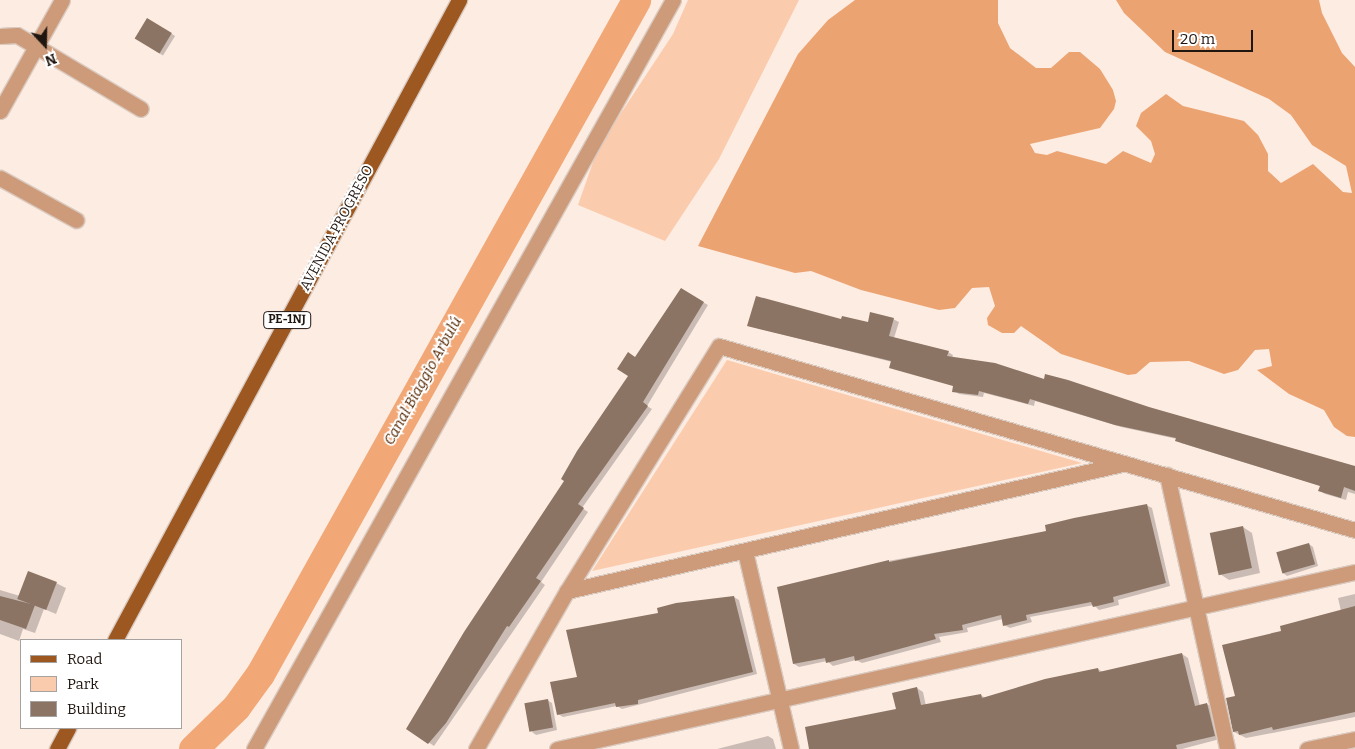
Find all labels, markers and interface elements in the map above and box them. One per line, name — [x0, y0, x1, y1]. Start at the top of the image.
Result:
north arrow — [20, 20, 70, 70]
scale bar — [1175, 20, 1256, 52]
text: 20 m — [1180, 30, 1215, 48]
text: N — [42, 50, 59, 69]
street label: AVENIDA PROGRESO — [297, 162, 377, 294]
road number: PE-1NJ — [262, 310, 312, 330]
water label: Canal Biaggio Arbulú — [380, 314, 466, 448]
legend — [20, 639, 182, 729]
text: Road — [67, 650, 102, 668]
text: Park — [67, 675, 99, 693]
text: Building — [67, 700, 126, 718]

